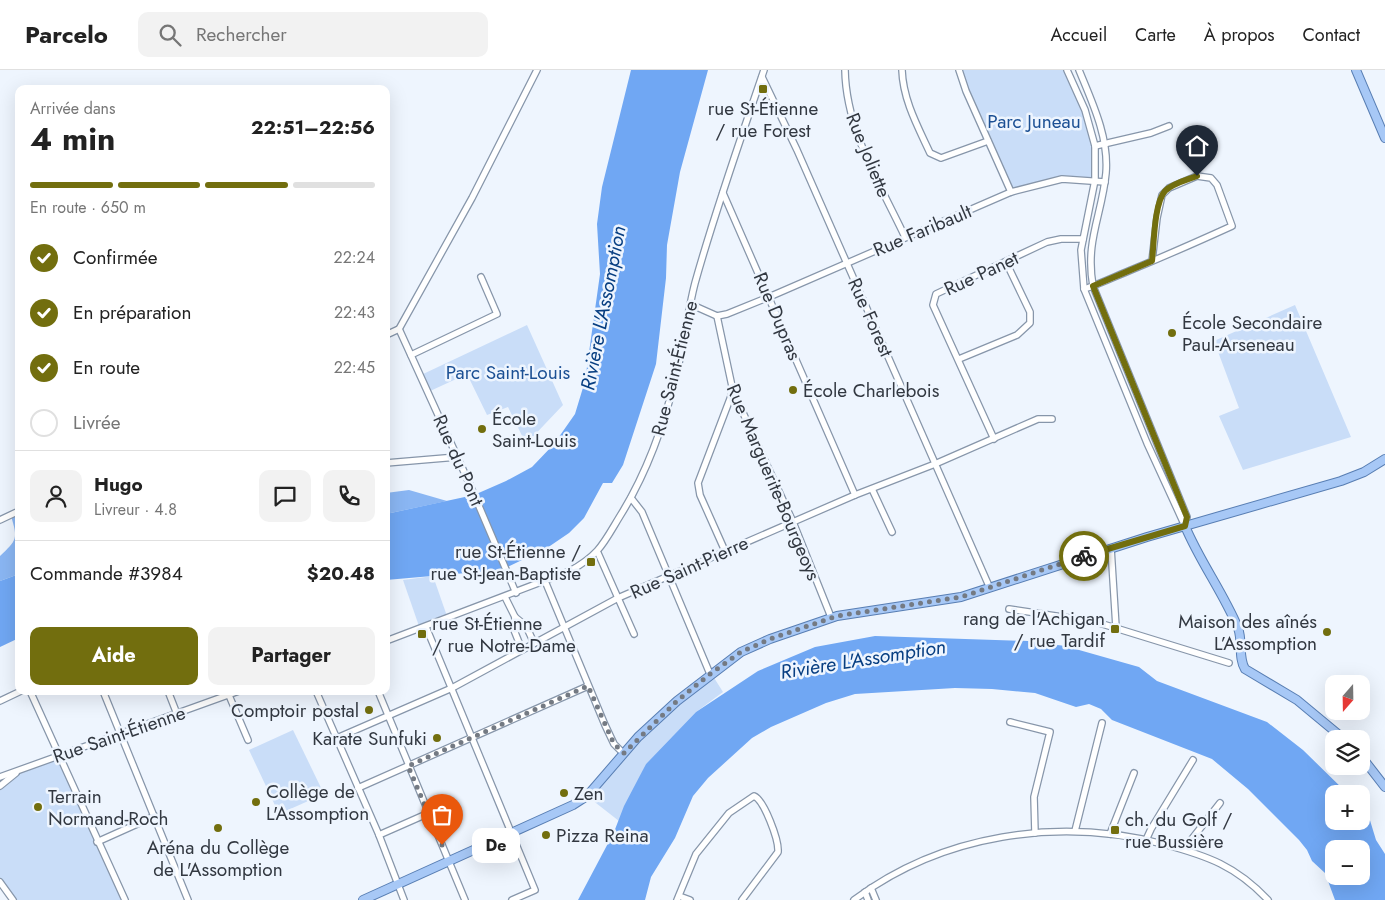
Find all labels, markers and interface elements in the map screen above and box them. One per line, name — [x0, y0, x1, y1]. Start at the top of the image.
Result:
search box — [138, 12, 488, 57]
text: Parcelo — [25, 17, 108, 52]
icon: search — [156, 21, 184, 49]
text: Rechercher — [196, 21, 287, 48]
text: Accueil — [1050, 22, 1107, 48]
text: Carte — [1135, 22, 1176, 48]
text: À propos — [1204, 22, 1274, 48]
text: Contact — [1302, 22, 1360, 48]
marker: rue St-Étienne / rue Forest — [757, 83, 769, 95]
place label: rue St-Étienne / rue Forest — [708, 95, 818, 144]
text: Arrivée dans — [30, 97, 115, 120]
park label: Parc Juneau — [987, 108, 1081, 135]
street label: Rue Joliette — [839, 109, 898, 202]
text: 22:51–22:56 — [251, 114, 375, 141]
text: 4 min — [30, 116, 115, 162]
pin — [1176, 125, 1218, 176]
icon: home — [1183, 132, 1211, 160]
text: En route · 650 m — [30, 196, 146, 219]
street label: Rue Faribault — [869, 197, 976, 263]
water label: Rivière L'Assomption — [573, 223, 634, 393]
icon: check — [30, 244, 58, 272]
text: Confirmée — [73, 244, 158, 271]
street label: Rue Panet — [940, 244, 1023, 302]
text: 22:24 — [334, 246, 375, 269]
street label: Rue Dupras — [747, 268, 808, 365]
street label: Rue Forest — [841, 274, 900, 361]
street label: Rue Saint-Étienne — [645, 297, 704, 439]
icon: check — [30, 299, 58, 327]
text: En préparation — [73, 299, 191, 326]
text: 22:43 — [334, 301, 375, 324]
place label: École Secondaire Paul-Arseneau — [1182, 309, 1323, 358]
marker: École Secondaire Paul-Arseneau — [1166, 327, 1178, 339]
icon: check — [30, 354, 58, 382]
text: En route — [73, 354, 140, 381]
text: 22:45 — [334, 356, 375, 379]
park label: Parc Saint-Louis — [446, 359, 571, 386]
place label: École Charlebois — [803, 377, 940, 404]
street label: Rue Marguerite-Bourgeoys — [720, 380, 827, 585]
marker: École Charlebois — [787, 384, 799, 396]
place label: École Saint-Louis — [492, 405, 577, 454]
text: Livrée — [73, 409, 121, 436]
street label: Rue du Pont — [426, 410, 491, 511]
marker: École Saint-Louis — [476, 423, 488, 435]
button: person — [30, 470, 82, 522]
button: chat — [259, 470, 311, 522]
button: phone — [323, 470, 375, 522]
text: Hugo — [94, 471, 143, 498]
text: Livreur · 4.8 — [94, 498, 177, 521]
street label: Rue Saint-Pierre — [626, 529, 753, 606]
courier — [1059, 531, 1109, 581]
place label: rue St-Étienne / rue St-Jean-Baptiste — [431, 538, 581, 587]
icon: bike — [1070, 542, 1098, 570]
marker: rue St-Étienne / rue St-Jean-Baptiste — [585, 556, 597, 568]
text: Commande #3984 — [30, 560, 183, 587]
text: $20.48 — [307, 560, 375, 587]
place label: rang de l'Achigan / rue Tardif — [963, 605, 1106, 654]
place label: Maison des aînés L’Assomption — [1178, 608, 1317, 657]
place label: rue St-Étienne / rue Notre-Dame — [432, 610, 576, 659]
marker: rang de l'Achigan / rue Tardif — [1109, 623, 1121, 635]
marker: Maison des aînés L’Assomption — [1321, 626, 1333, 638]
button: Aide — [30, 627, 198, 685]
button: Partager — [208, 627, 375, 685]
marker: rue St-Étienne / rue Notre-Dame — [416, 628, 428, 640]
water label: Rivière L'Assomption — [778, 632, 948, 687]
north arrow — [1325, 675, 1370, 720]
map controls — [1325, 675, 1370, 885]
place label: Comptoir postal — [231, 697, 359, 724]
street label: Rue Saint-Étienne — [49, 699, 189, 770]
marker: Comptoir postal — [363, 704, 375, 716]
place label: Karate Sunfuki — [312, 725, 427, 752]
button: layers — [1325, 730, 1370, 775]
marker: Karate Sunfuki — [431, 732, 443, 744]
place label: Collège de L'Assomption — [266, 778, 369, 827]
place label: Zen — [574, 780, 604, 807]
place label: Terrain Normand-Roch — [48, 783, 168, 832]
button: + — [1325, 785, 1370, 830]
marker: Zen — [558, 787, 570, 799]
pin — [421, 794, 463, 845]
marker: Collège de L'Assomption — [250, 796, 262, 808]
marker: Terrain Normand-Roch — [32, 801, 44, 813]
icon: bag — [428, 801, 456, 829]
place label: ch. du Golf / rue Bussière — [1125, 806, 1233, 855]
marker: Aréna du Collège de L'Assomption — [212, 822, 224, 834]
place label: Pizza Reina — [556, 822, 649, 849]
marker: ch. du Golf / rue Bussière — [1109, 824, 1121, 836]
callout: De — [472, 828, 520, 862]
marker: Pizza Reina — [540, 829, 552, 841]
place label: Aréna du Collège de L'Assomption — [147, 834, 289, 883]
text: De — [486, 834, 506, 857]
button: − — [1325, 840, 1370, 885]

